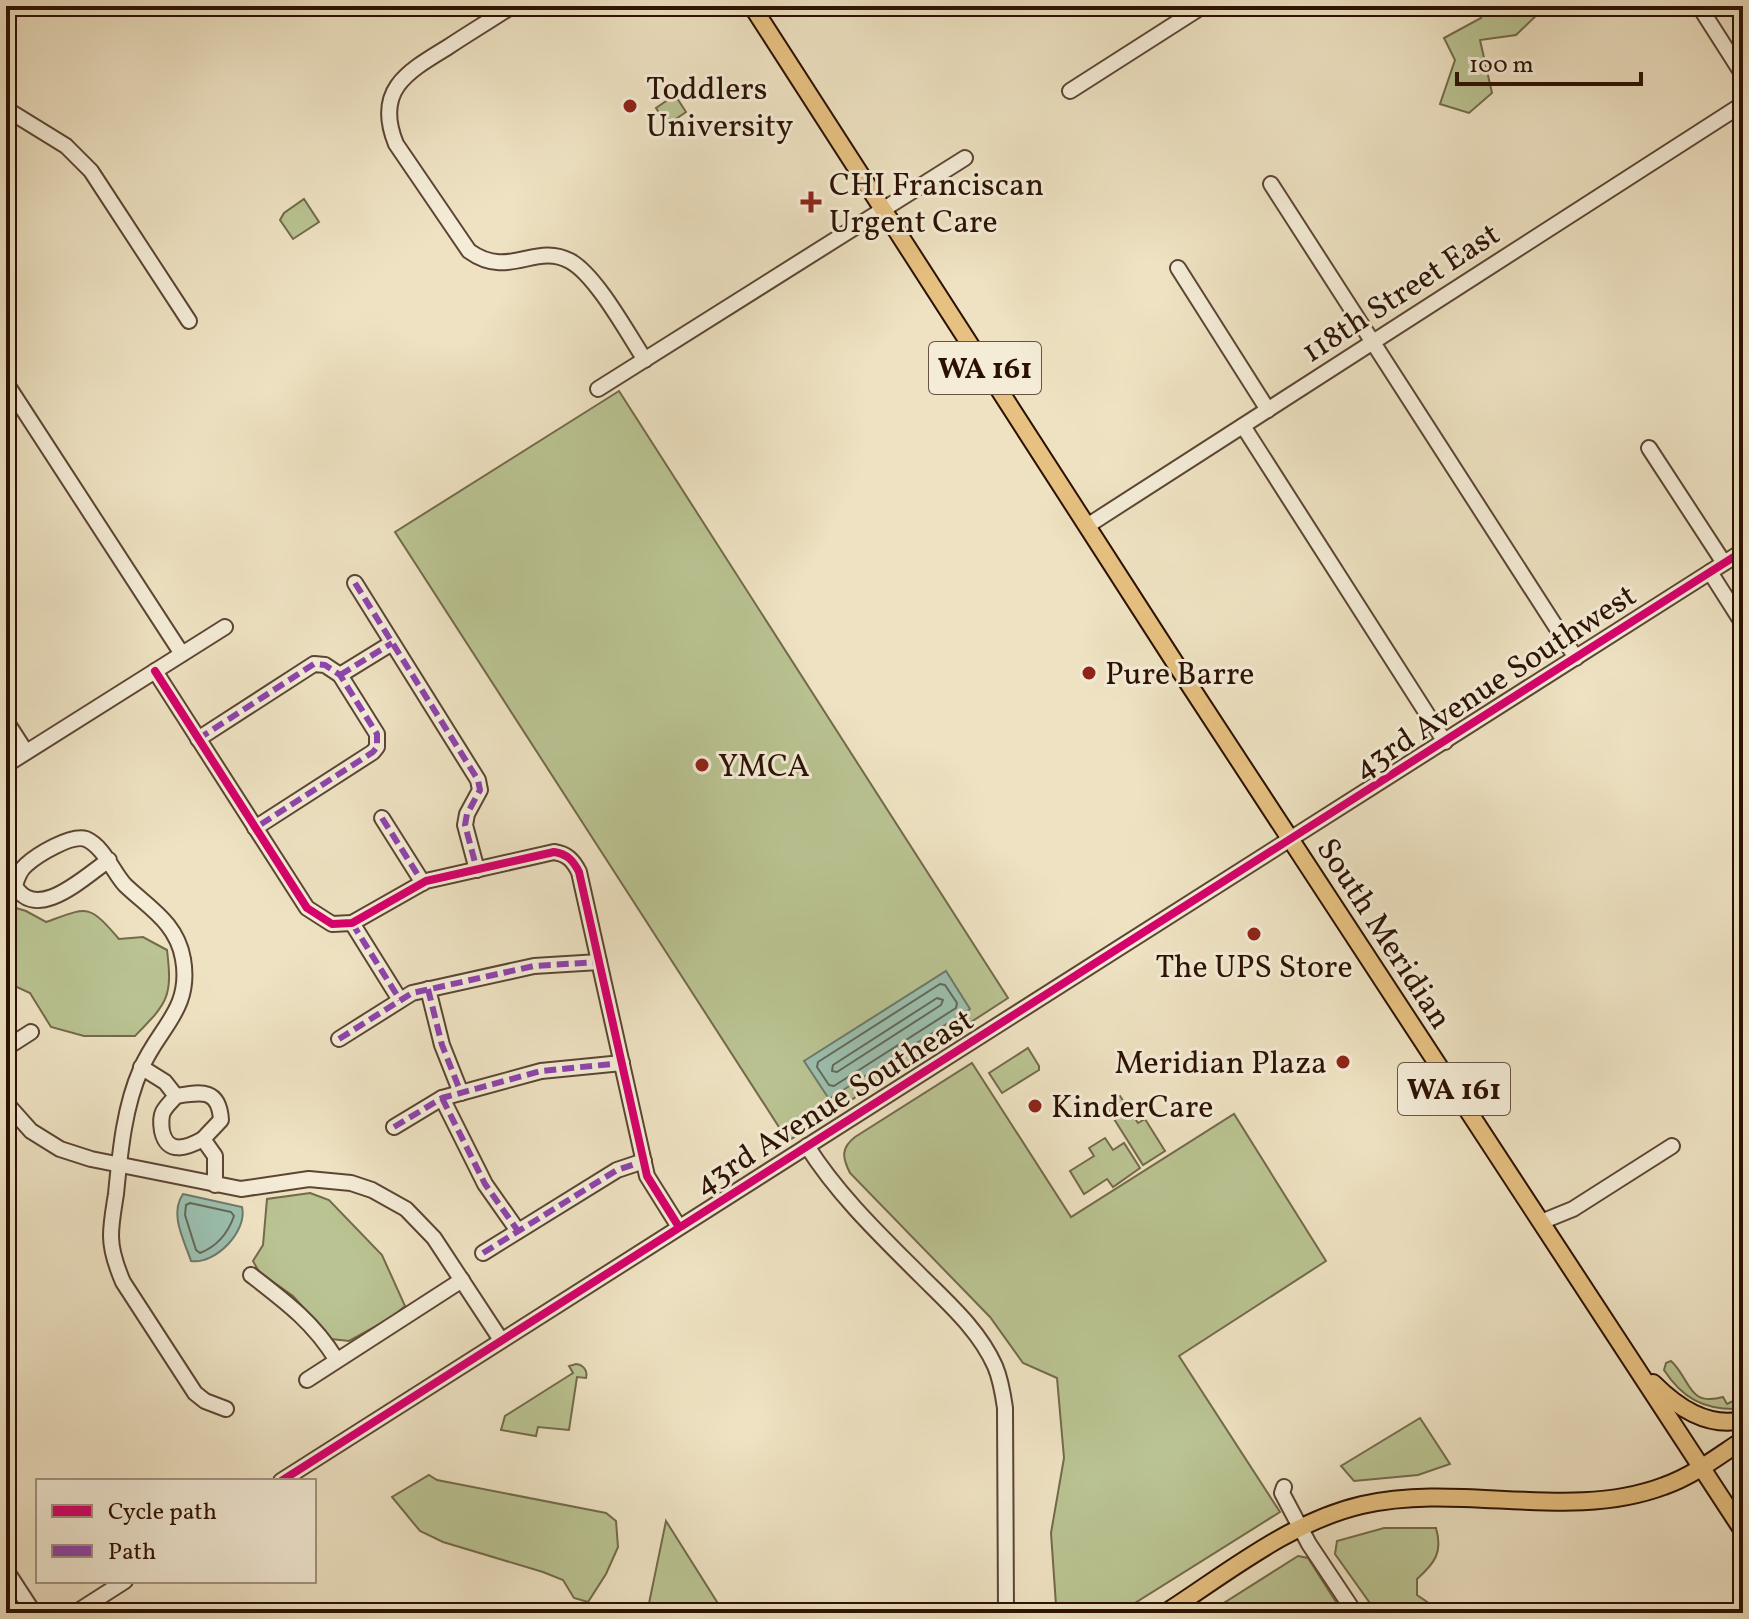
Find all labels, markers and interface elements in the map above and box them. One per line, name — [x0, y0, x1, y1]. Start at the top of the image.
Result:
scale bar — [1457, 36, 1641, 86]
text: 100 m — [1469, 49, 1534, 83]
place label: Toddlers University — [646, 69, 793, 150]
marker: Toddlers University — [621, 97, 639, 115]
place label: CHI Franciscan Urgent Care — [829, 165, 1044, 246]
marker: CHI Franciscan Urgent Care — [800, 191, 822, 213]
street label: 118th Street East — [1294, 214, 1509, 375]
road number: WA 161 — [929, 342, 1041, 394]
street label: 43rd Avenue Southwest — [1345, 575, 1646, 792]
place label: Pure Barre — [1105, 654, 1254, 698]
marker: Pure Barre — [1080, 664, 1098, 682]
place label: YMCA — [718, 746, 810, 790]
marker: YMCA — [693, 756, 711, 774]
street label: South Meridian — [1304, 831, 1461, 1039]
marker: The UPS Store — [1245, 925, 1263, 943]
place label: The UPS Store — [1155, 947, 1353, 991]
street label: 43rd Avenue Southeast — [686, 1000, 983, 1208]
place label: Meridian Plaza — [1114, 1043, 1327, 1087]
marker: Meridian Plaza — [1334, 1053, 1352, 1071]
road number: WA 161 — [1398, 1063, 1510, 1115]
place label: KinderCare — [1051, 1087, 1213, 1131]
marker: KinderCare — [1026, 1097, 1044, 1115]
legend — [36, 1479, 316, 1583]
text: Cycle path — [108, 1496, 217, 1530]
text: Path — [108, 1536, 156, 1570]

